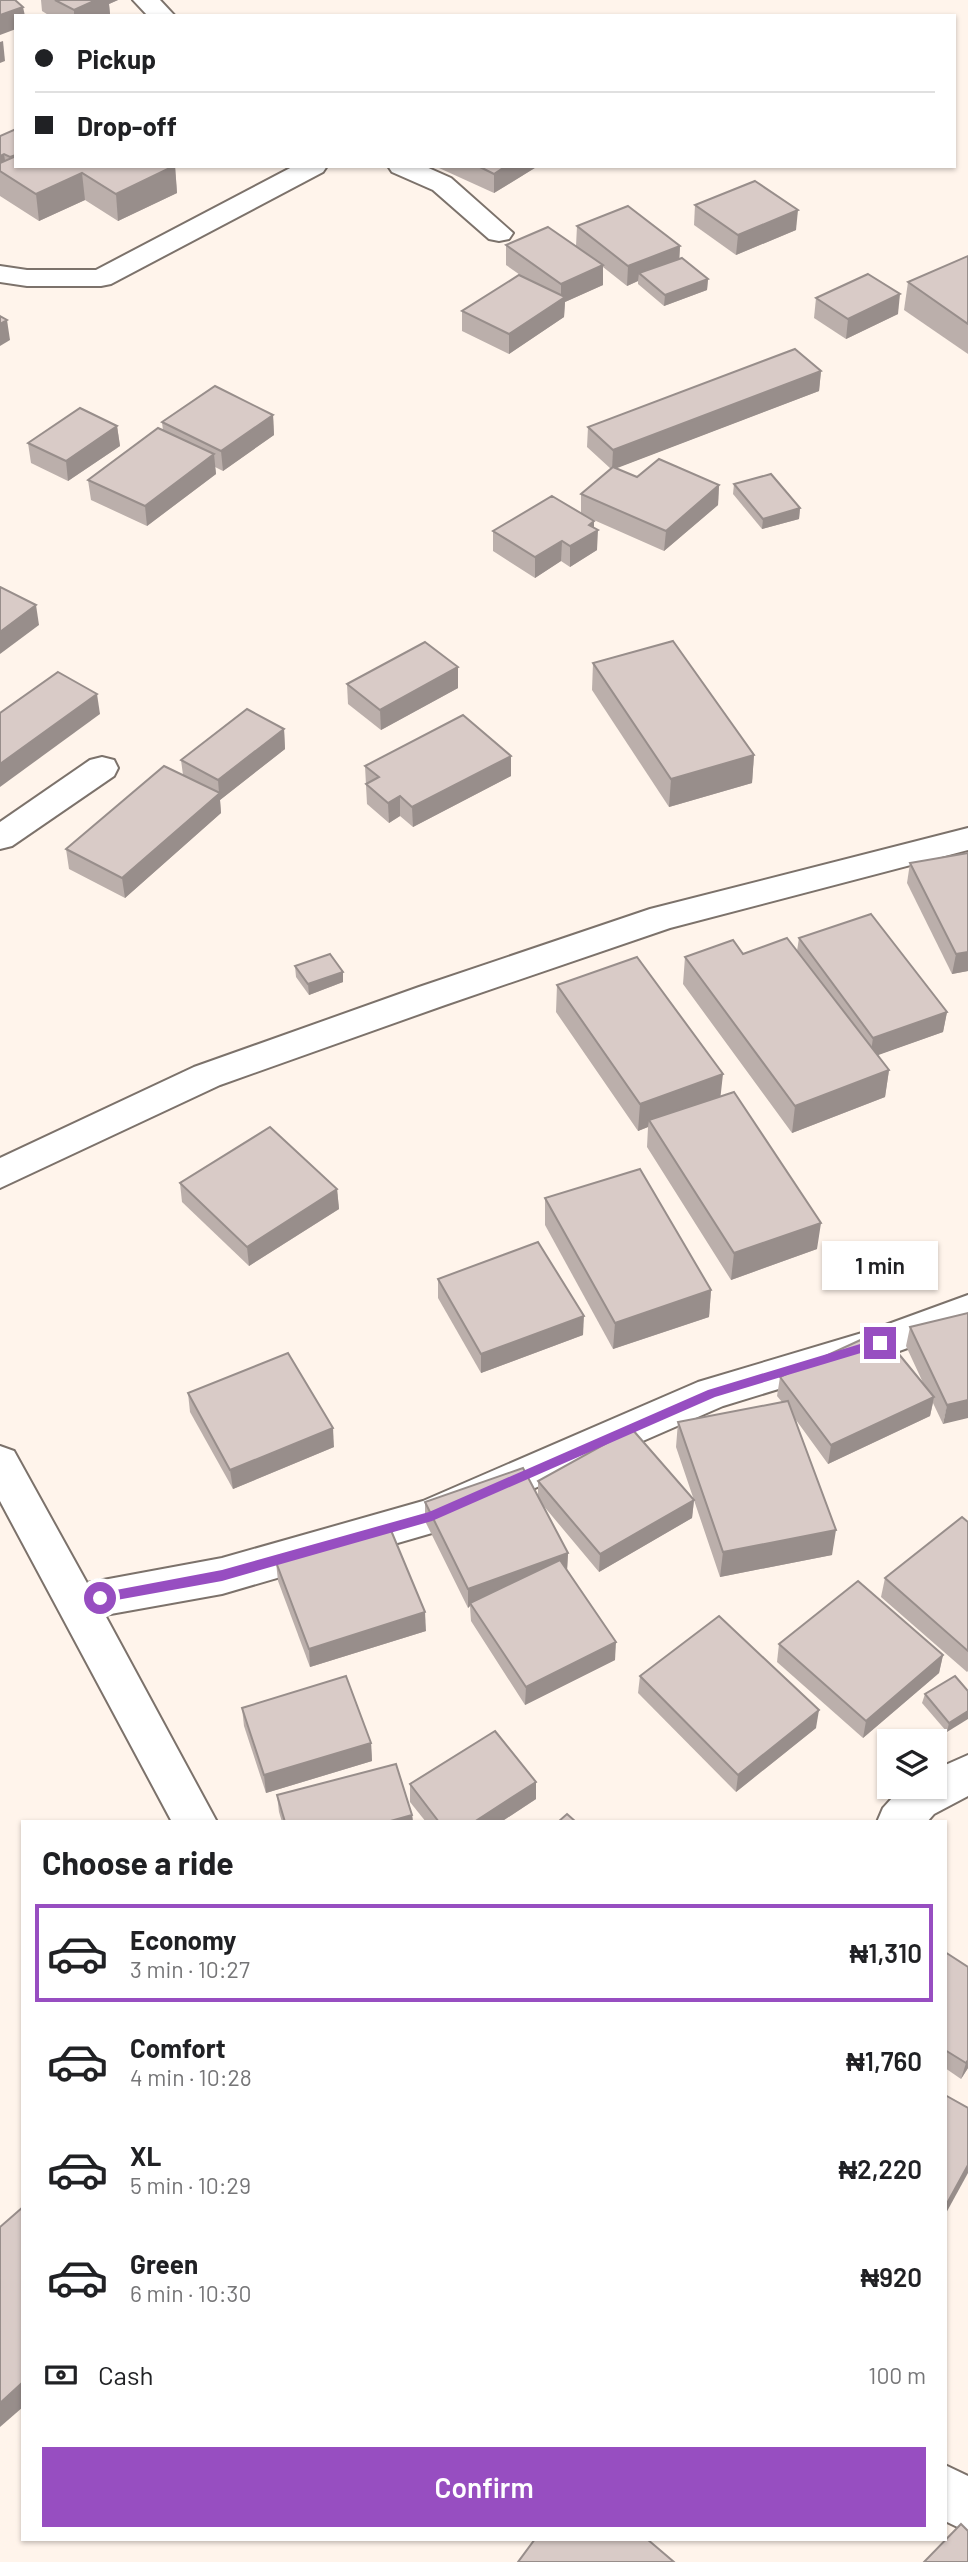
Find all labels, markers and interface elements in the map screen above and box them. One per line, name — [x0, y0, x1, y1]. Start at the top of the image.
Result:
text: Pickup — [77, 43, 156, 74]
text: Drop-off — [77, 110, 177, 141]
callout: 1 min — [822, 1242, 938, 1290]
text: 1 min — [855, 1251, 905, 1279]
route end — [864, 1327, 896, 1359]
route start — [84, 1582, 116, 1614]
map controls — [877, 1729, 947, 1799]
button: layers — [877, 1729, 947, 1799]
text: Choose a ride — [42, 1843, 234, 1881]
icon: car — [46, 1922, 109, 1985]
text: Economy — [130, 1924, 236, 1955]
text: ₦1,310 — [850, 1937, 922, 1968]
text: 3 min · 10:27 — [130, 1955, 250, 1983]
icon: car — [46, 2030, 109, 2093]
text: Comfort — [130, 2032, 226, 2063]
text: ₦1,760 — [846, 2045, 922, 2076]
text: 4 min · 10:28 — [130, 2063, 252, 2091]
icon: car — [46, 2138, 109, 2201]
text: XL — [130, 2140, 161, 2171]
text: ₦2,220 — [839, 2153, 922, 2184]
text: 5 min · 10:29 — [130, 2171, 251, 2199]
icon: car — [46, 2246, 109, 2309]
text: Green — [130, 2248, 198, 2279]
text: ₦920 — [860, 2261, 922, 2292]
text: 6 min · 10:30 — [130, 2279, 251, 2307]
icon: cash — [42, 2356, 80, 2394]
text: Cash — [98, 2359, 153, 2390]
text: 100 m — [868, 2361, 926, 2389]
button: Confirm — [42, 2447, 926, 2527]

